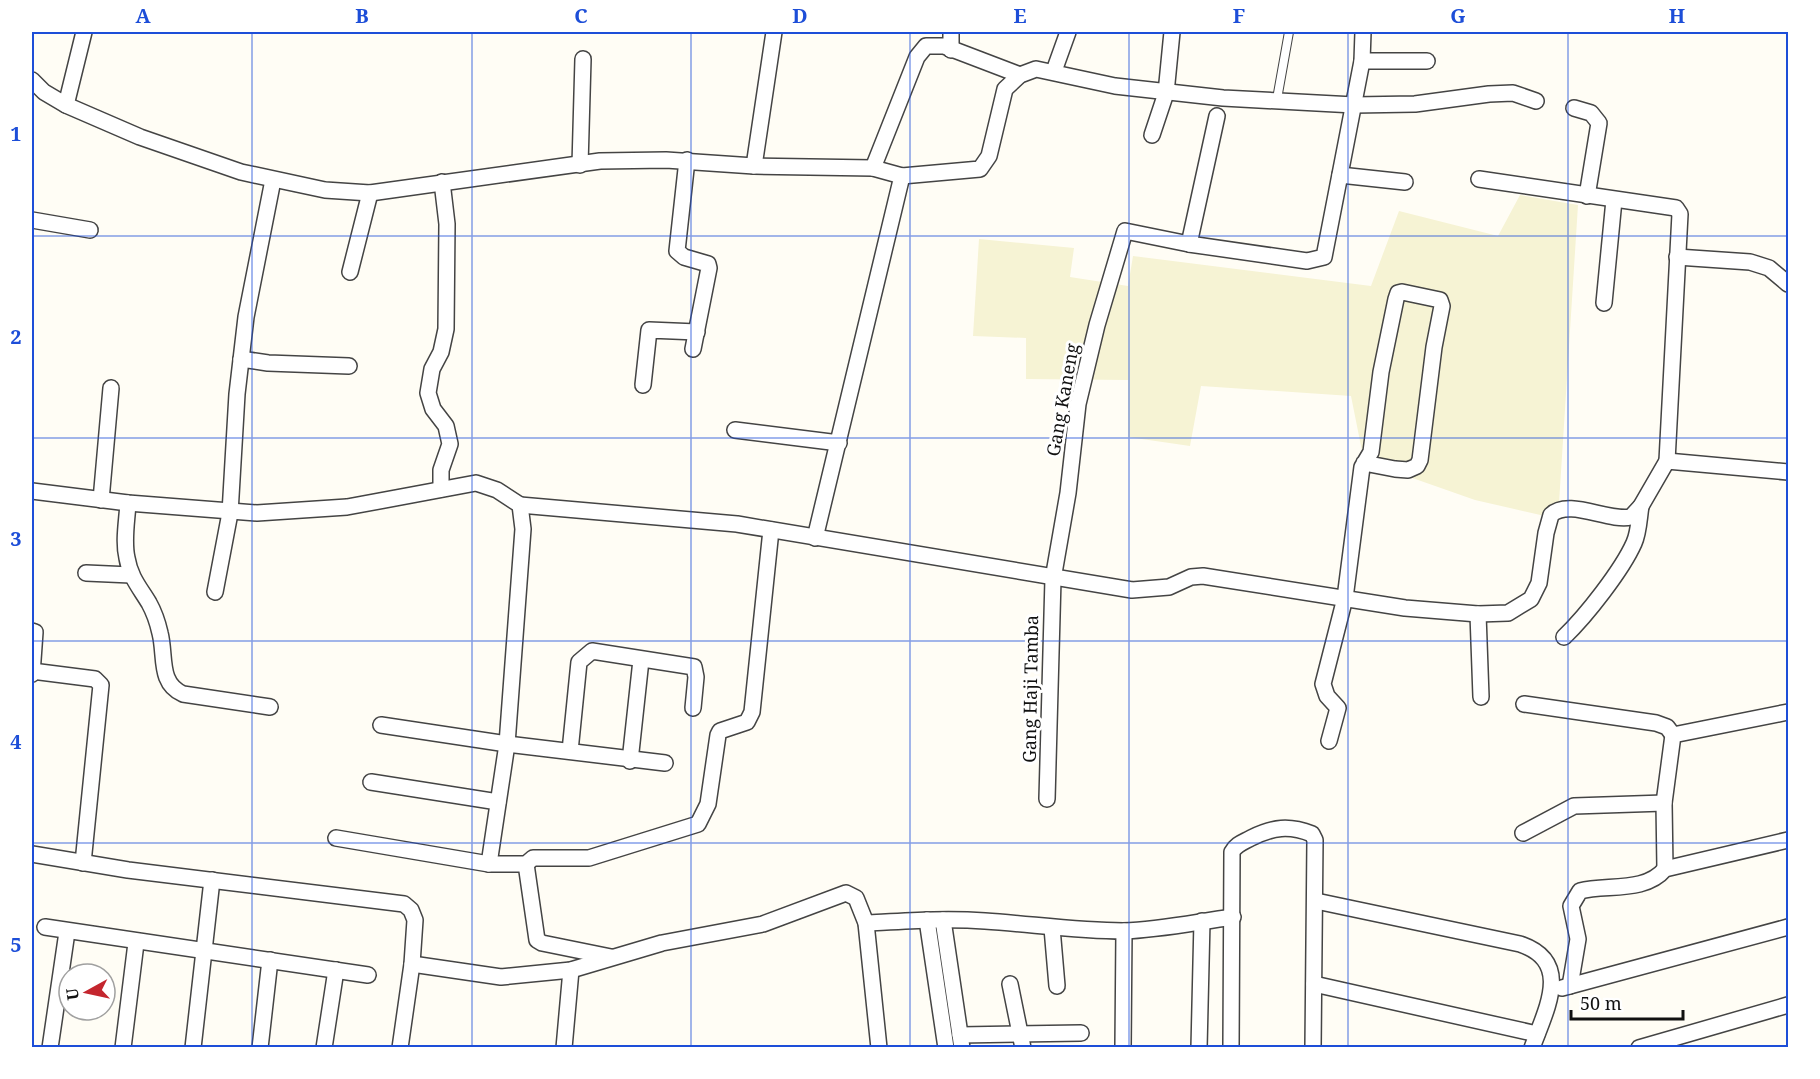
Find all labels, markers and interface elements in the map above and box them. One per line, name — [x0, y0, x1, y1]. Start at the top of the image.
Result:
text: A — [135, 2, 151, 29]
text: B — [355, 2, 369, 29]
text: C — [574, 2, 588, 29]
text: D — [792, 2, 808, 29]
text: E — [1013, 2, 1027, 29]
text: F — [1233, 2, 1245, 29]
text: G — [1450, 2, 1466, 29]
text: H — [1669, 2, 1685, 29]
text: 1 — [10, 120, 22, 147]
text: 2 — [10, 323, 22, 350]
street label: Gang Kaneng — [1040, 341, 1084, 458]
text: 3 — [10, 525, 22, 552]
street label: Gang Haji Tamba — [1017, 615, 1043, 763]
text: 4 — [10, 728, 22, 755]
text: 5 — [10, 931, 22, 958]
north arrow — [57, 962, 117, 1022]
scale bar — [1571, 983, 1684, 1021]
text: U — [60, 987, 84, 1002]
text: 50 m — [1580, 991, 1622, 1015]

